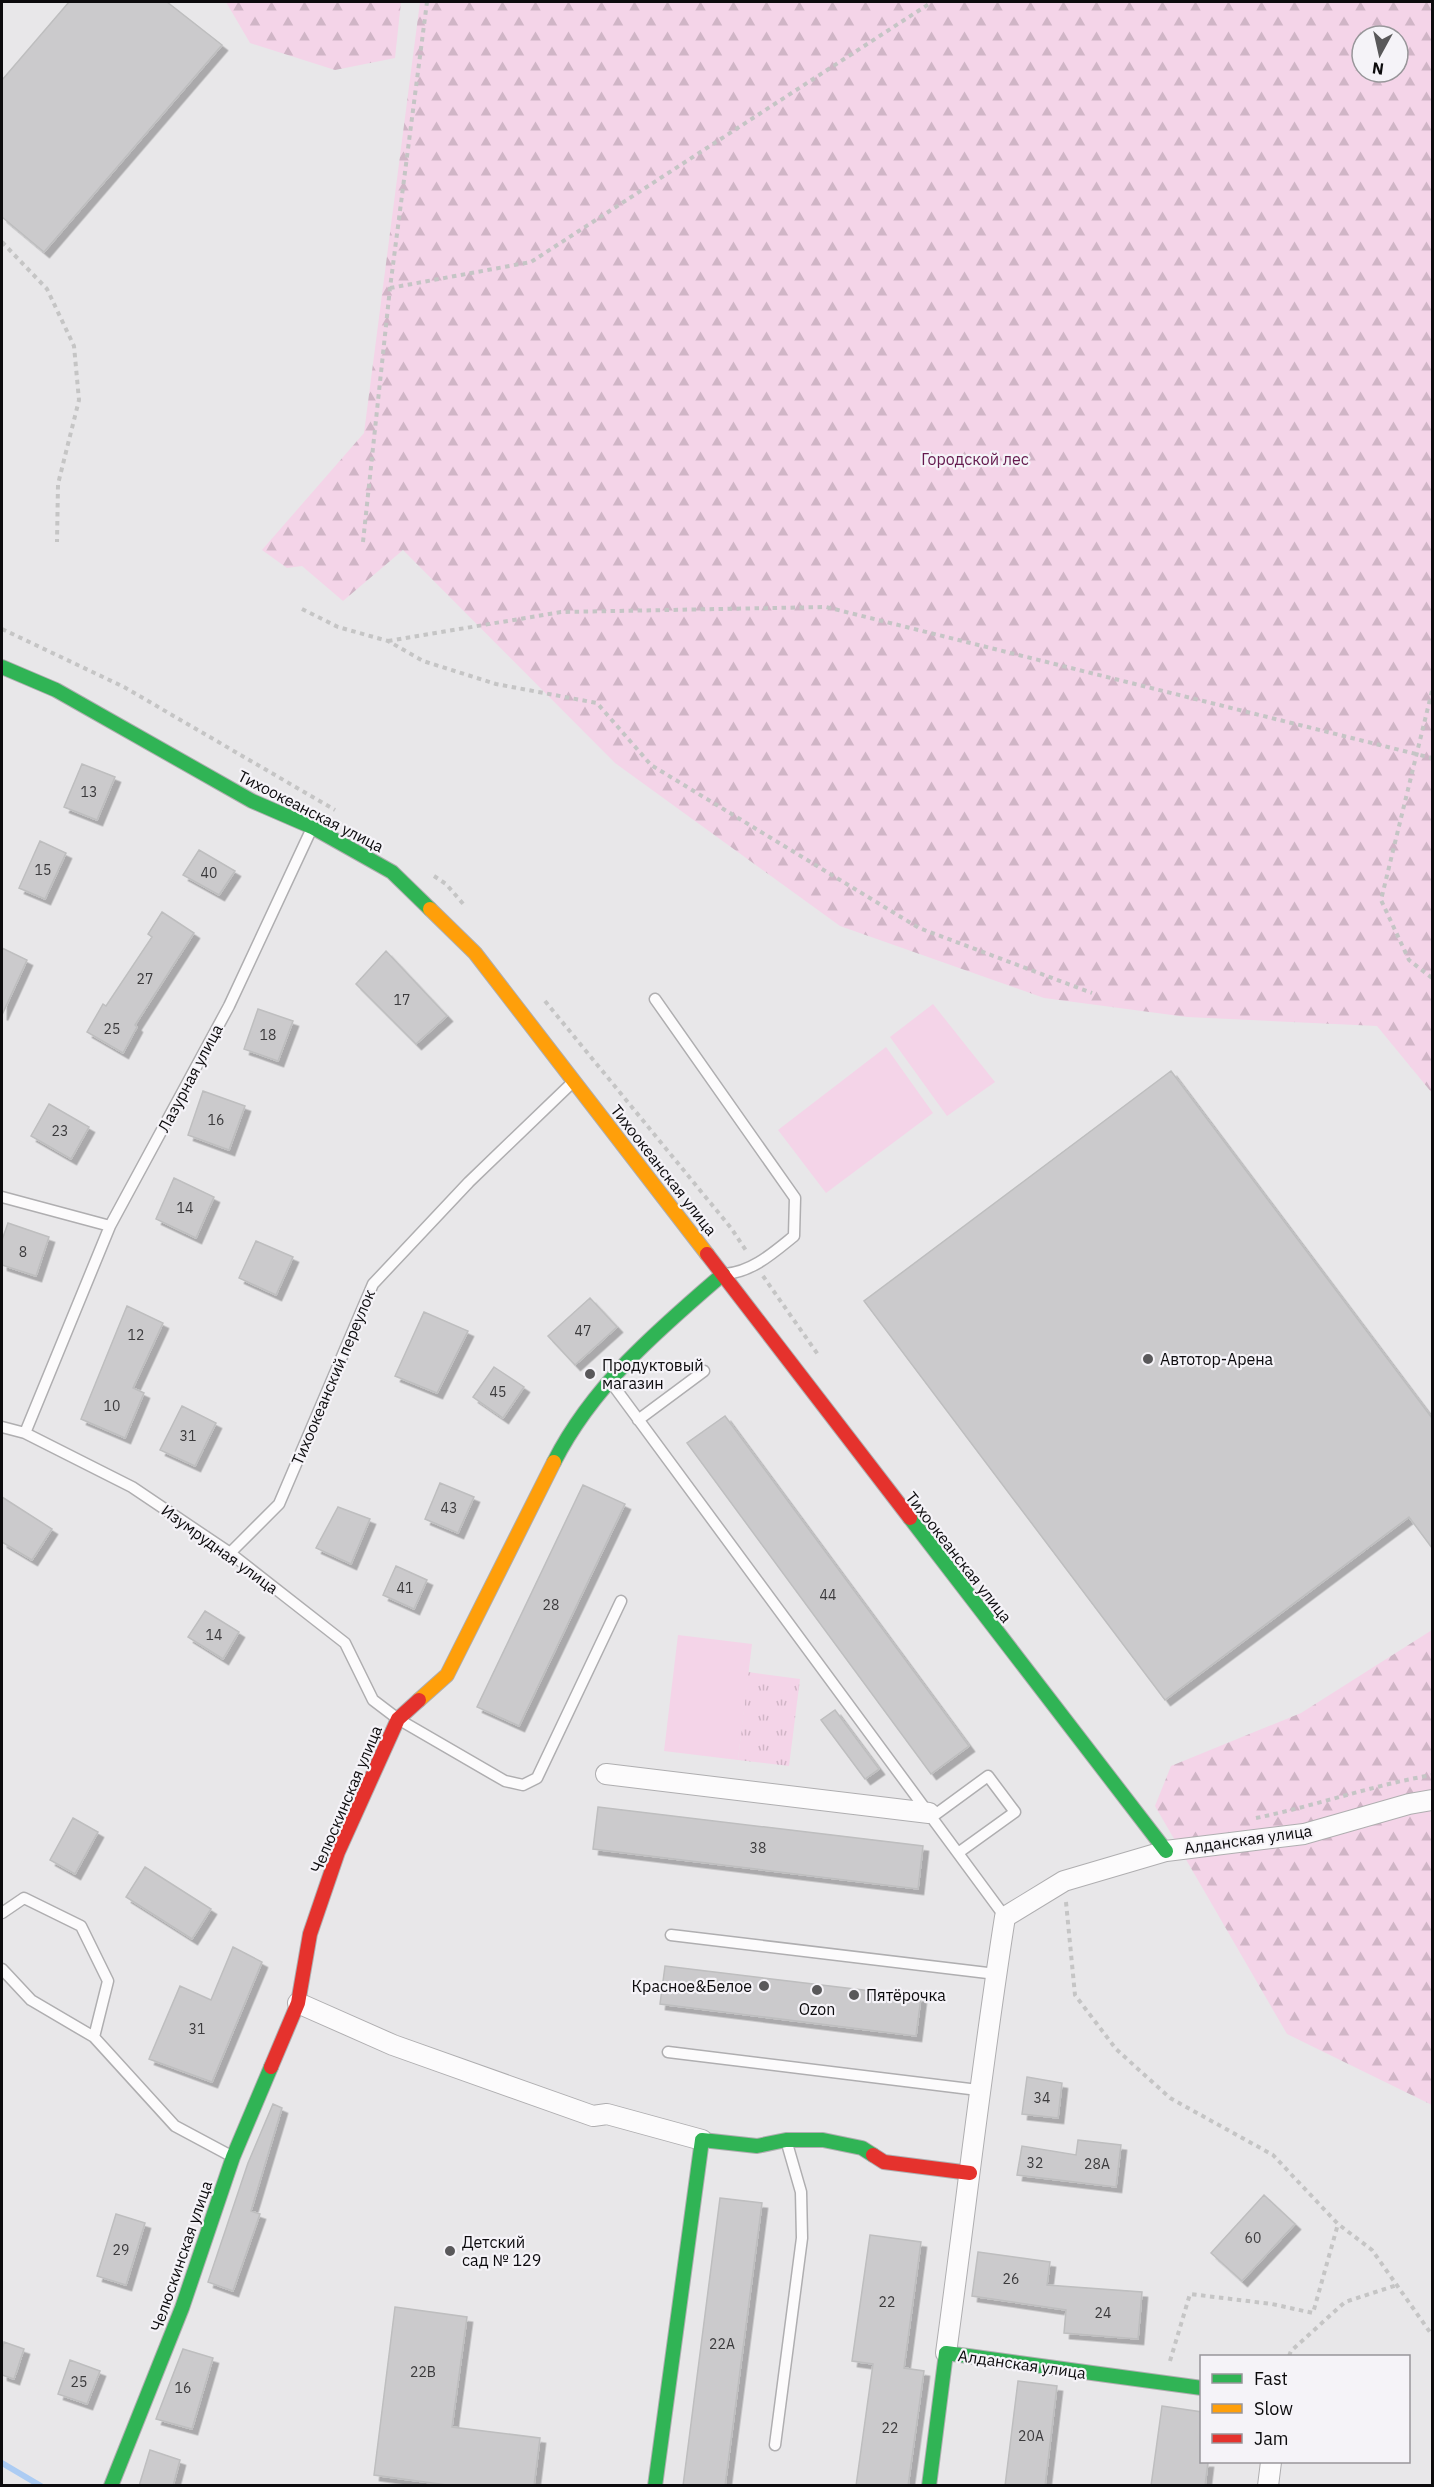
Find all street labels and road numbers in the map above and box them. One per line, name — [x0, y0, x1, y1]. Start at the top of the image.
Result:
street label: Тихоокеанская улица — [235, 766, 388, 857]
street label: Лазурная улица — [153, 1020, 227, 1135]
street label: Тихоокеанская улица — [607, 1100, 722, 1240]
street label: Тихоокеанский переулок — [287, 1286, 379, 1468]
street label: Тихоокеанская улица — [902, 1487, 1017, 1627]
street label: Изумрудная улица — [158, 1500, 283, 1598]
street label: Челюскинская улица — [306, 1722, 386, 1876]
street label: Алданская улица — [1183, 1820, 1314, 1858]
street label: Челюскинская улица — [146, 2178, 216, 2334]
street label: Алданская улица — [957, 2345, 1088, 2383]

